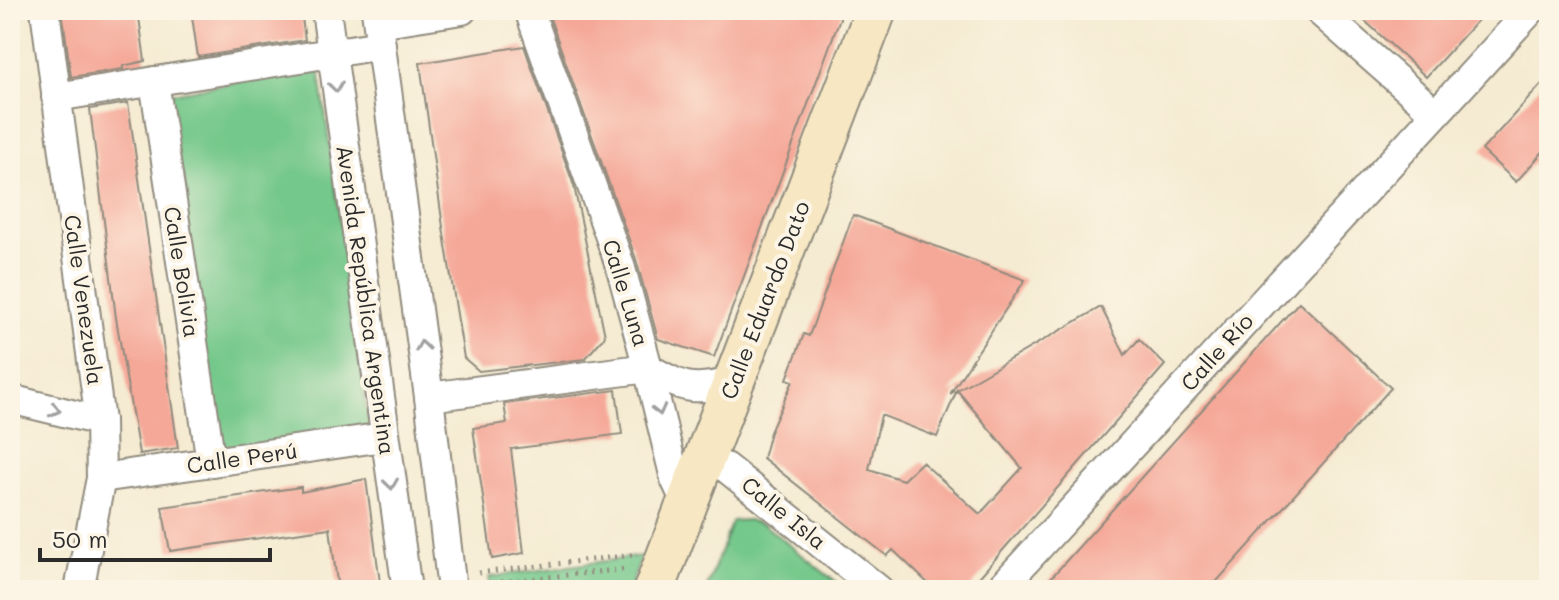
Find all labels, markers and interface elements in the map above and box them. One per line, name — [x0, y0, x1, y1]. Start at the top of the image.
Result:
one-way arrow — [328, 81, 345, 94]
street label: Avenida República Argentina — [330, 143, 403, 457]
street label: Calle Eduardo Dato — [713, 197, 816, 403]
street label: Calle Bolivia — [158, 204, 207, 339]
street label: Calle Venezuela — [58, 213, 111, 387]
street label: Calle Luna — [596, 236, 657, 350]
street label: Calle Río — [1174, 307, 1259, 397]
one-way arrow — [414, 339, 431, 353]
one-way arrow — [48, 400, 62, 417]
one-way arrow — [649, 403, 666, 417]
street label: Calle Perú — [185, 435, 299, 480]
street label: Calle Isla — [736, 470, 833, 556]
one-way arrow — [382, 477, 399, 490]
scale bar — [40, 512, 270, 562]
text: 50 m — [52, 523, 108, 554]

